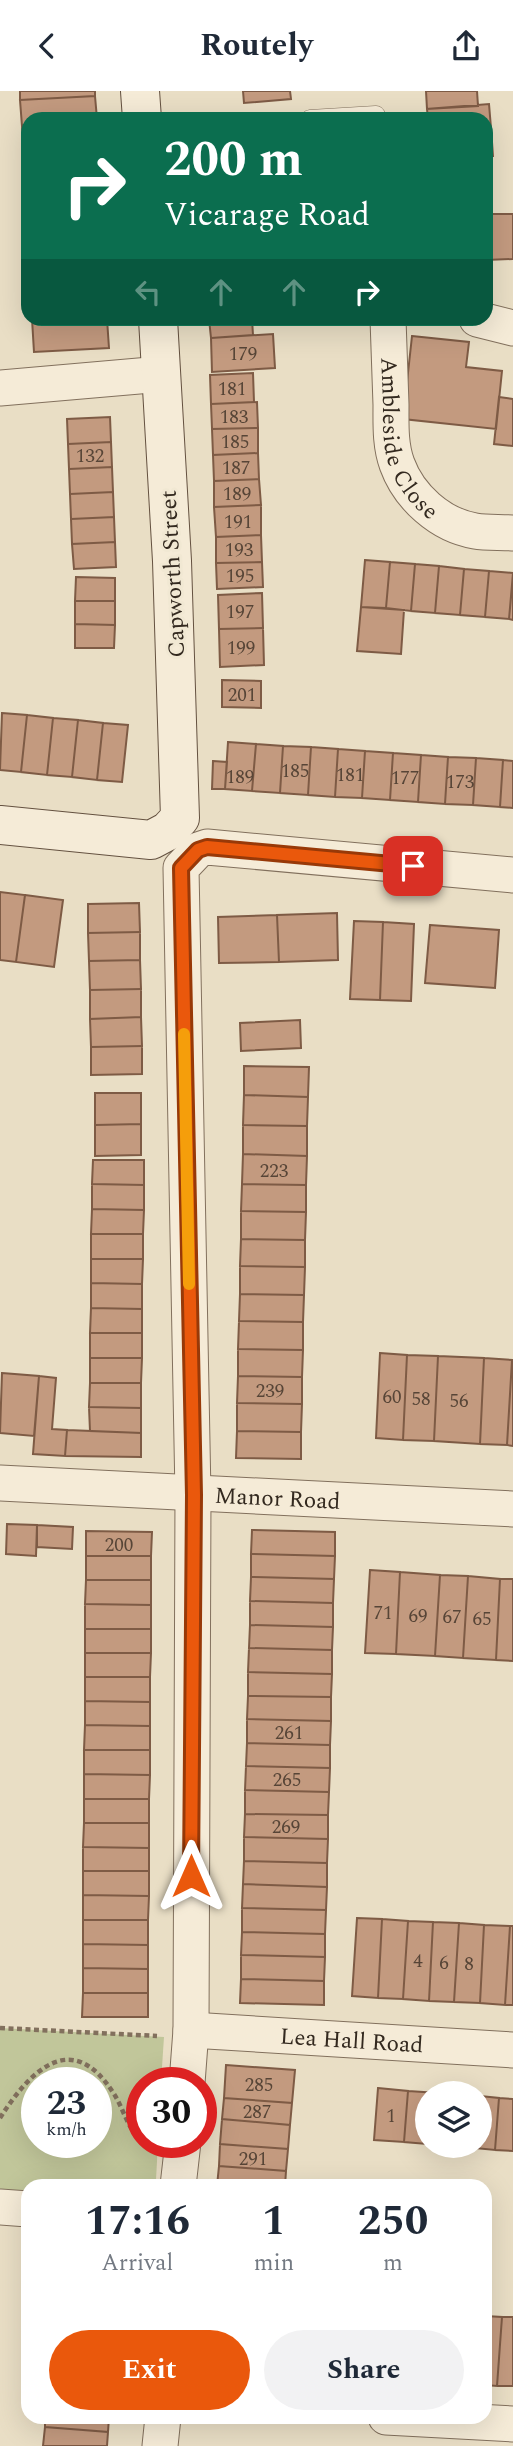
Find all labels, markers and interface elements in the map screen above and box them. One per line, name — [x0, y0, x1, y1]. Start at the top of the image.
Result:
text: Routely — [200, 21, 313, 70]
icon: back — [28, 27, 66, 65]
icon: share — [447, 27, 485, 65]
text: 200 m — [164, 123, 303, 198]
icon: right — [49, 140, 140, 231]
text: Vicarage Road — [164, 191, 370, 240]
icon: left — [129, 273, 167, 311]
icon: ahead — [202, 273, 240, 311]
icon: ahead — [275, 273, 313, 311]
icon: right — [348, 273, 386, 311]
house number: 179 — [229, 340, 257, 369]
street label: Ambleside Close — [370, 357, 445, 529]
house number: 181 — [218, 375, 246, 404]
house number: 183 — [220, 403, 249, 432]
house number: 185 — [221, 428, 249, 457]
house number: 132 — [76, 442, 104, 471]
house number: 187 — [222, 454, 250, 483]
house number: 189 — [223, 480, 251, 509]
street label: Capworth Street — [152, 489, 195, 658]
house number: 191 — [224, 508, 252, 537]
house number: 193 — [225, 536, 254, 565]
house number: 195 — [226, 562, 254, 591]
house number: 197 — [226, 598, 254, 627]
house number: 199 — [227, 634, 255, 663]
house number: 201 — [228, 681, 256, 710]
house number: 185 — [281, 757, 309, 786]
house number: 181 — [336, 761, 364, 790]
house number: 189 — [226, 763, 254, 792]
house number: 177 — [391, 764, 419, 793]
house number: 173 — [446, 768, 475, 797]
pin — [383, 836, 443, 896]
icon: arrive — [394, 847, 432, 885]
house number: 223 — [260, 1157, 289, 1186]
house number: 239 — [256, 1377, 284, 1406]
house number: 60 — [382, 1383, 402, 1412]
house number: 58 — [411, 1385, 431, 1414]
house number: 56 — [449, 1387, 469, 1416]
street label: Manor Road — [214, 1479, 341, 1520]
house number: 200 — [105, 1531, 133, 1560]
house number: 71 — [373, 1599, 393, 1628]
house number: 69 — [408, 1602, 428, 1631]
house number: 67 — [442, 1603, 462, 1632]
house number: 65 — [472, 1605, 492, 1634]
house number: 261 — [275, 1719, 303, 1748]
house number: 265 — [273, 1766, 301, 1795]
house number: 269 — [272, 1813, 300, 1842]
position arrow — [154, 1839, 228, 1913]
house number: 4 — [413, 1947, 423, 1976]
house number: 6 — [439, 1949, 449, 1978]
house number: 8 — [464, 1950, 474, 1979]
street label: Lea Hall Road — [279, 2020, 425, 2063]
speed limit sign: 30 — [126, 2067, 217, 2158]
house number: 285 — [245, 2071, 273, 2100]
text: 23 — [47, 2077, 86, 2130]
map controls — [415, 2081, 492, 2158]
button: layers — [415, 2081, 492, 2158]
house number: 287 — [243, 2098, 271, 2127]
house number: 1 — [386, 2102, 396, 2131]
text: km/h — [46, 2116, 87, 2143]
house number: 291 — [239, 2145, 267, 2174]
text: 17:16 — [85, 2190, 190, 2253]
text: 1 — [262, 2190, 286, 2253]
text: 250 — [358, 2190, 428, 2253]
text: Arrival — [102, 2246, 173, 2281]
text: min — [254, 2246, 294, 2281]
text: m — [383, 2246, 403, 2281]
button: Exit — [49, 2330, 250, 2410]
button: Share — [264, 2330, 464, 2410]

